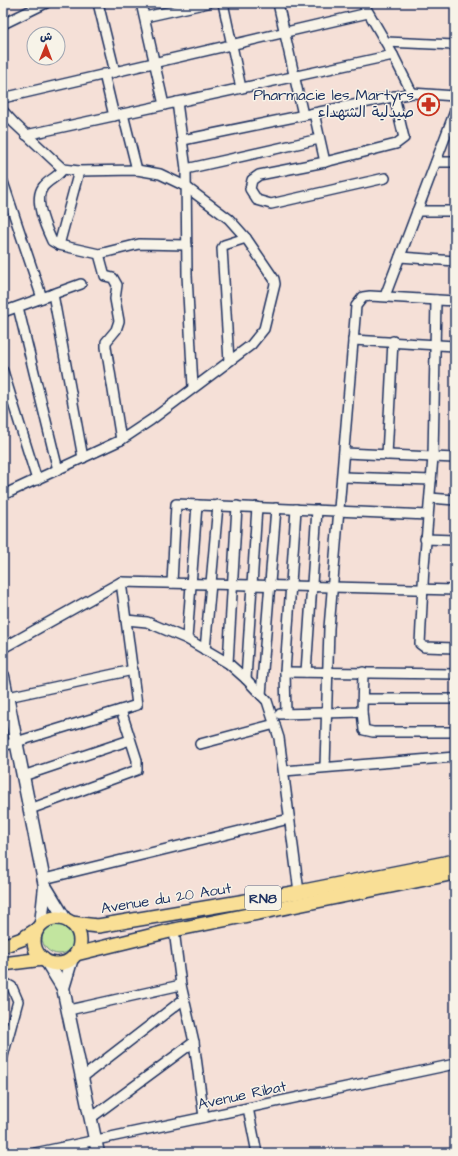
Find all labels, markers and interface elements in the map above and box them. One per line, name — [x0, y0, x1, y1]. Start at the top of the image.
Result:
north arrow — [26, 26, 66, 66]
text: ش — [40, 29, 52, 44]
place label: Pharmacie les Martyrs صيدلية الشهداء — [253, 85, 414, 123]
pharmacy icon: Pharmacie les Martyrs صيدلية الشهداء — [416, 91, 442, 117]
street label: Avenue du 20 Aout — [99, 878, 233, 919]
road number: RN8 — [245, 886, 281, 910]
street label: Avenue Ribat — [196, 1076, 288, 1115]

